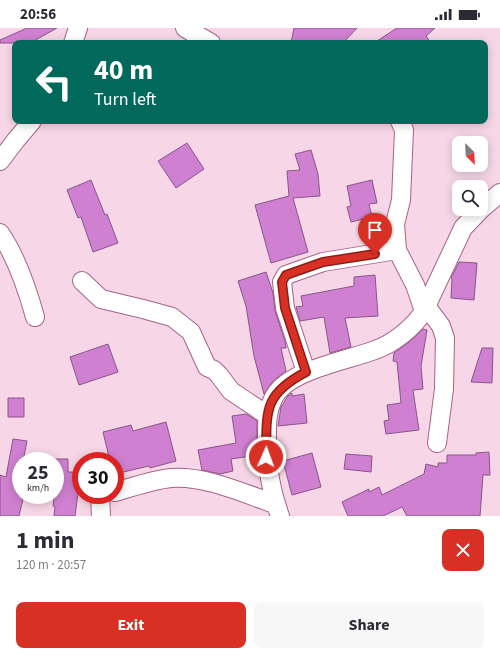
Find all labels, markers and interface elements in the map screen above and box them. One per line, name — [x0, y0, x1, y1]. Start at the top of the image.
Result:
text: 20:56 — [20, 4, 56, 25]
text: 40 m — [94, 50, 153, 90]
icon: left — [28, 56, 80, 108]
text: Turn left — [94, 87, 156, 112]
north arrow — [452, 136, 488, 172]
map controls — [452, 136, 488, 216]
button: search — [452, 180, 488, 216]
pin — [358, 213, 392, 254]
icon: arrive — [364, 219, 386, 241]
position arrow — [245, 436, 287, 478]
speed limit sign: 30 — [72, 452, 124, 504]
text: 25 — [27, 459, 49, 487]
text: km/h — [27, 481, 49, 495]
text: 1 min — [16, 523, 74, 558]
button: close — [442, 529, 484, 571]
text: 120 m · 20:57 — [16, 556, 86, 574]
button: Exit — [16, 602, 246, 648]
button: Share — [254, 602, 484, 648]

